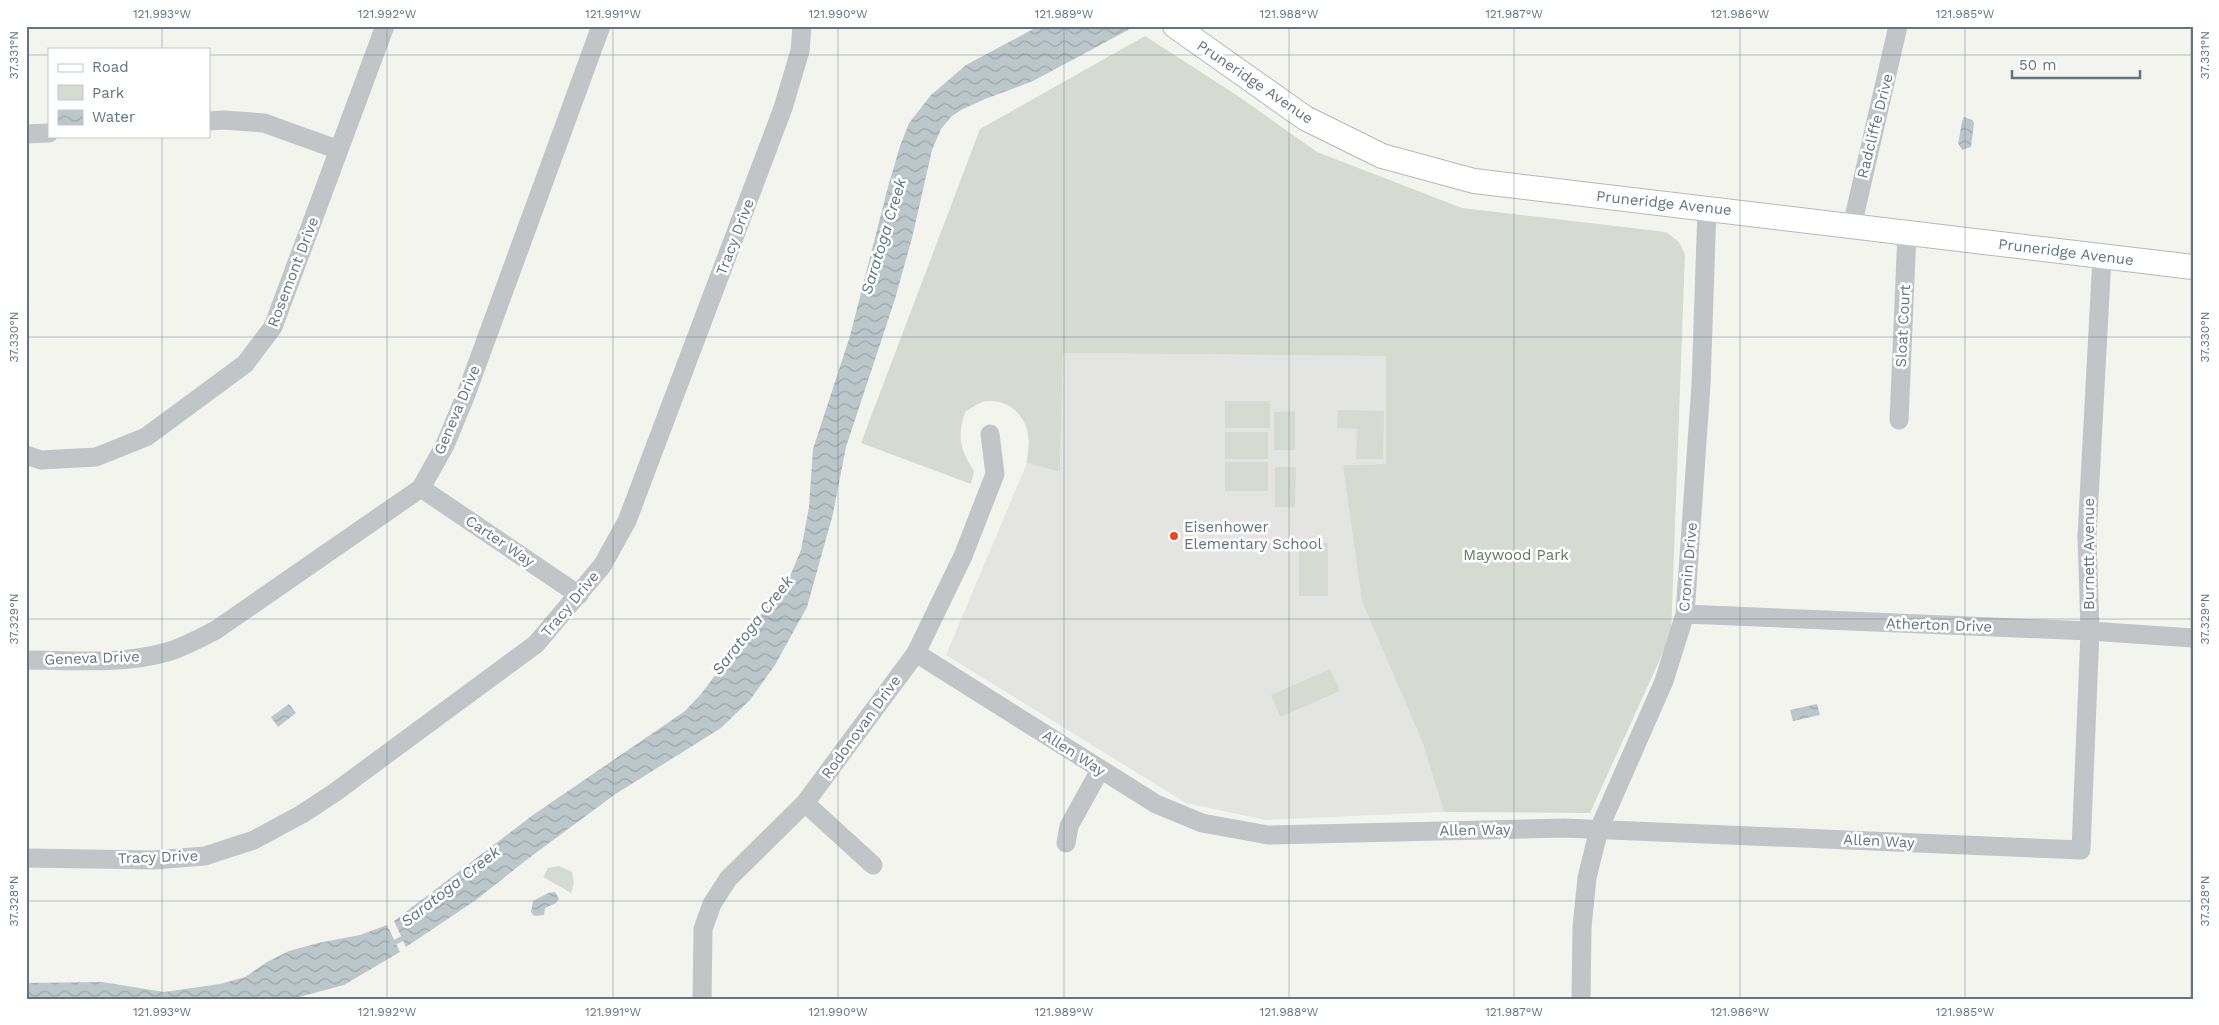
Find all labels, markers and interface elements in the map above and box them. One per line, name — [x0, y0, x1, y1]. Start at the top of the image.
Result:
text: 121.993°W — [133, 7, 192, 21]
text: 121.992°W — [358, 7, 417, 21]
text: 121.991°W — [585, 7, 642, 21]
text: 121.990°W — [809, 7, 868, 21]
text: 121.989°W — [1035, 7, 1094, 21]
text: 121.988°W — [1260, 7, 1319, 21]
text: 121.987°W — [1485, 7, 1543, 21]
text: 121.986°W — [1711, 7, 1770, 21]
text: 121.985°W — [1936, 7, 1995, 21]
text: 37.331°N — [7, 31, 21, 79]
text: 37.331°N — [2198, 31, 2212, 79]
street label: Pruneridge Avenue — [1194, 36, 1316, 128]
legend — [48, 48, 210, 138]
scale bar — [2012, 48, 2139, 80]
text: 50 m — [2019, 56, 2056, 74]
text: Road — [92, 58, 129, 76]
street label: Radcliffe Drive — [1853, 72, 1897, 180]
text: Park — [92, 84, 125, 102]
text: Water — [92, 108, 135, 126]
water label: Saratoga Creek — [857, 174, 911, 297]
street label: Pruneridge Avenue — [1595, 187, 1733, 219]
street label: Tracy Drive — [712, 196, 758, 278]
street label: Rosemont Drive — [264, 214, 322, 330]
street label: Pruneridge Avenue — [1997, 235, 2135, 269]
street label: Sloat Court — [1892, 283, 1914, 368]
text: 37.330°N — [7, 311, 21, 363]
text: 37.330°N — [2198, 311, 2212, 363]
street label: Geneva Drive — [430, 363, 484, 457]
street label: Burnett Avenue — [2080, 498, 2098, 610]
street label: Carter Way — [462, 511, 538, 571]
place label: Eisenhower Elementary School — [1184, 518, 1323, 553]
street label: Cronin Drive — [1675, 521, 1701, 613]
marker: Eisenhower Elementary School — [1168, 530, 1180, 542]
park label: Maywood Park — [1463, 546, 1569, 564]
street label: Tracy Drive — [537, 567, 603, 641]
water label: Saratoga Creek — [708, 571, 798, 679]
text: 37.329°N — [7, 593, 21, 645]
text: 37.329°N — [2198, 593, 2212, 645]
street label: Atherton Drive — [1886, 614, 1992, 636]
street label: Geneva Drive — [44, 647, 140, 669]
street label: Rodonovan Drive — [818, 672, 904, 782]
street label: Allen Way — [1039, 726, 1109, 780]
street label: Allen Way — [1439, 820, 1511, 840]
street label: Allen Way — [1843, 830, 1915, 852]
water label: Saratoga Creek — [397, 841, 505, 931]
street label: Tracy Drive — [118, 847, 198, 867]
text: 37.328°N — [7, 875, 21, 927]
text: 37.328°N — [2198, 875, 2212, 927]
text: 121.993°W — [133, 1005, 192, 1019]
text: 121.992°W — [358, 1005, 417, 1019]
text: 121.991°W — [585, 1005, 642, 1019]
text: 121.990°W — [809, 1005, 868, 1019]
text: 121.989°W — [1035, 1005, 1094, 1019]
text: 121.988°W — [1260, 1005, 1319, 1019]
text: 121.987°W — [1485, 1005, 1543, 1019]
text: 121.986°W — [1711, 1005, 1770, 1019]
text: 121.985°W — [1936, 1005, 1995, 1019]

